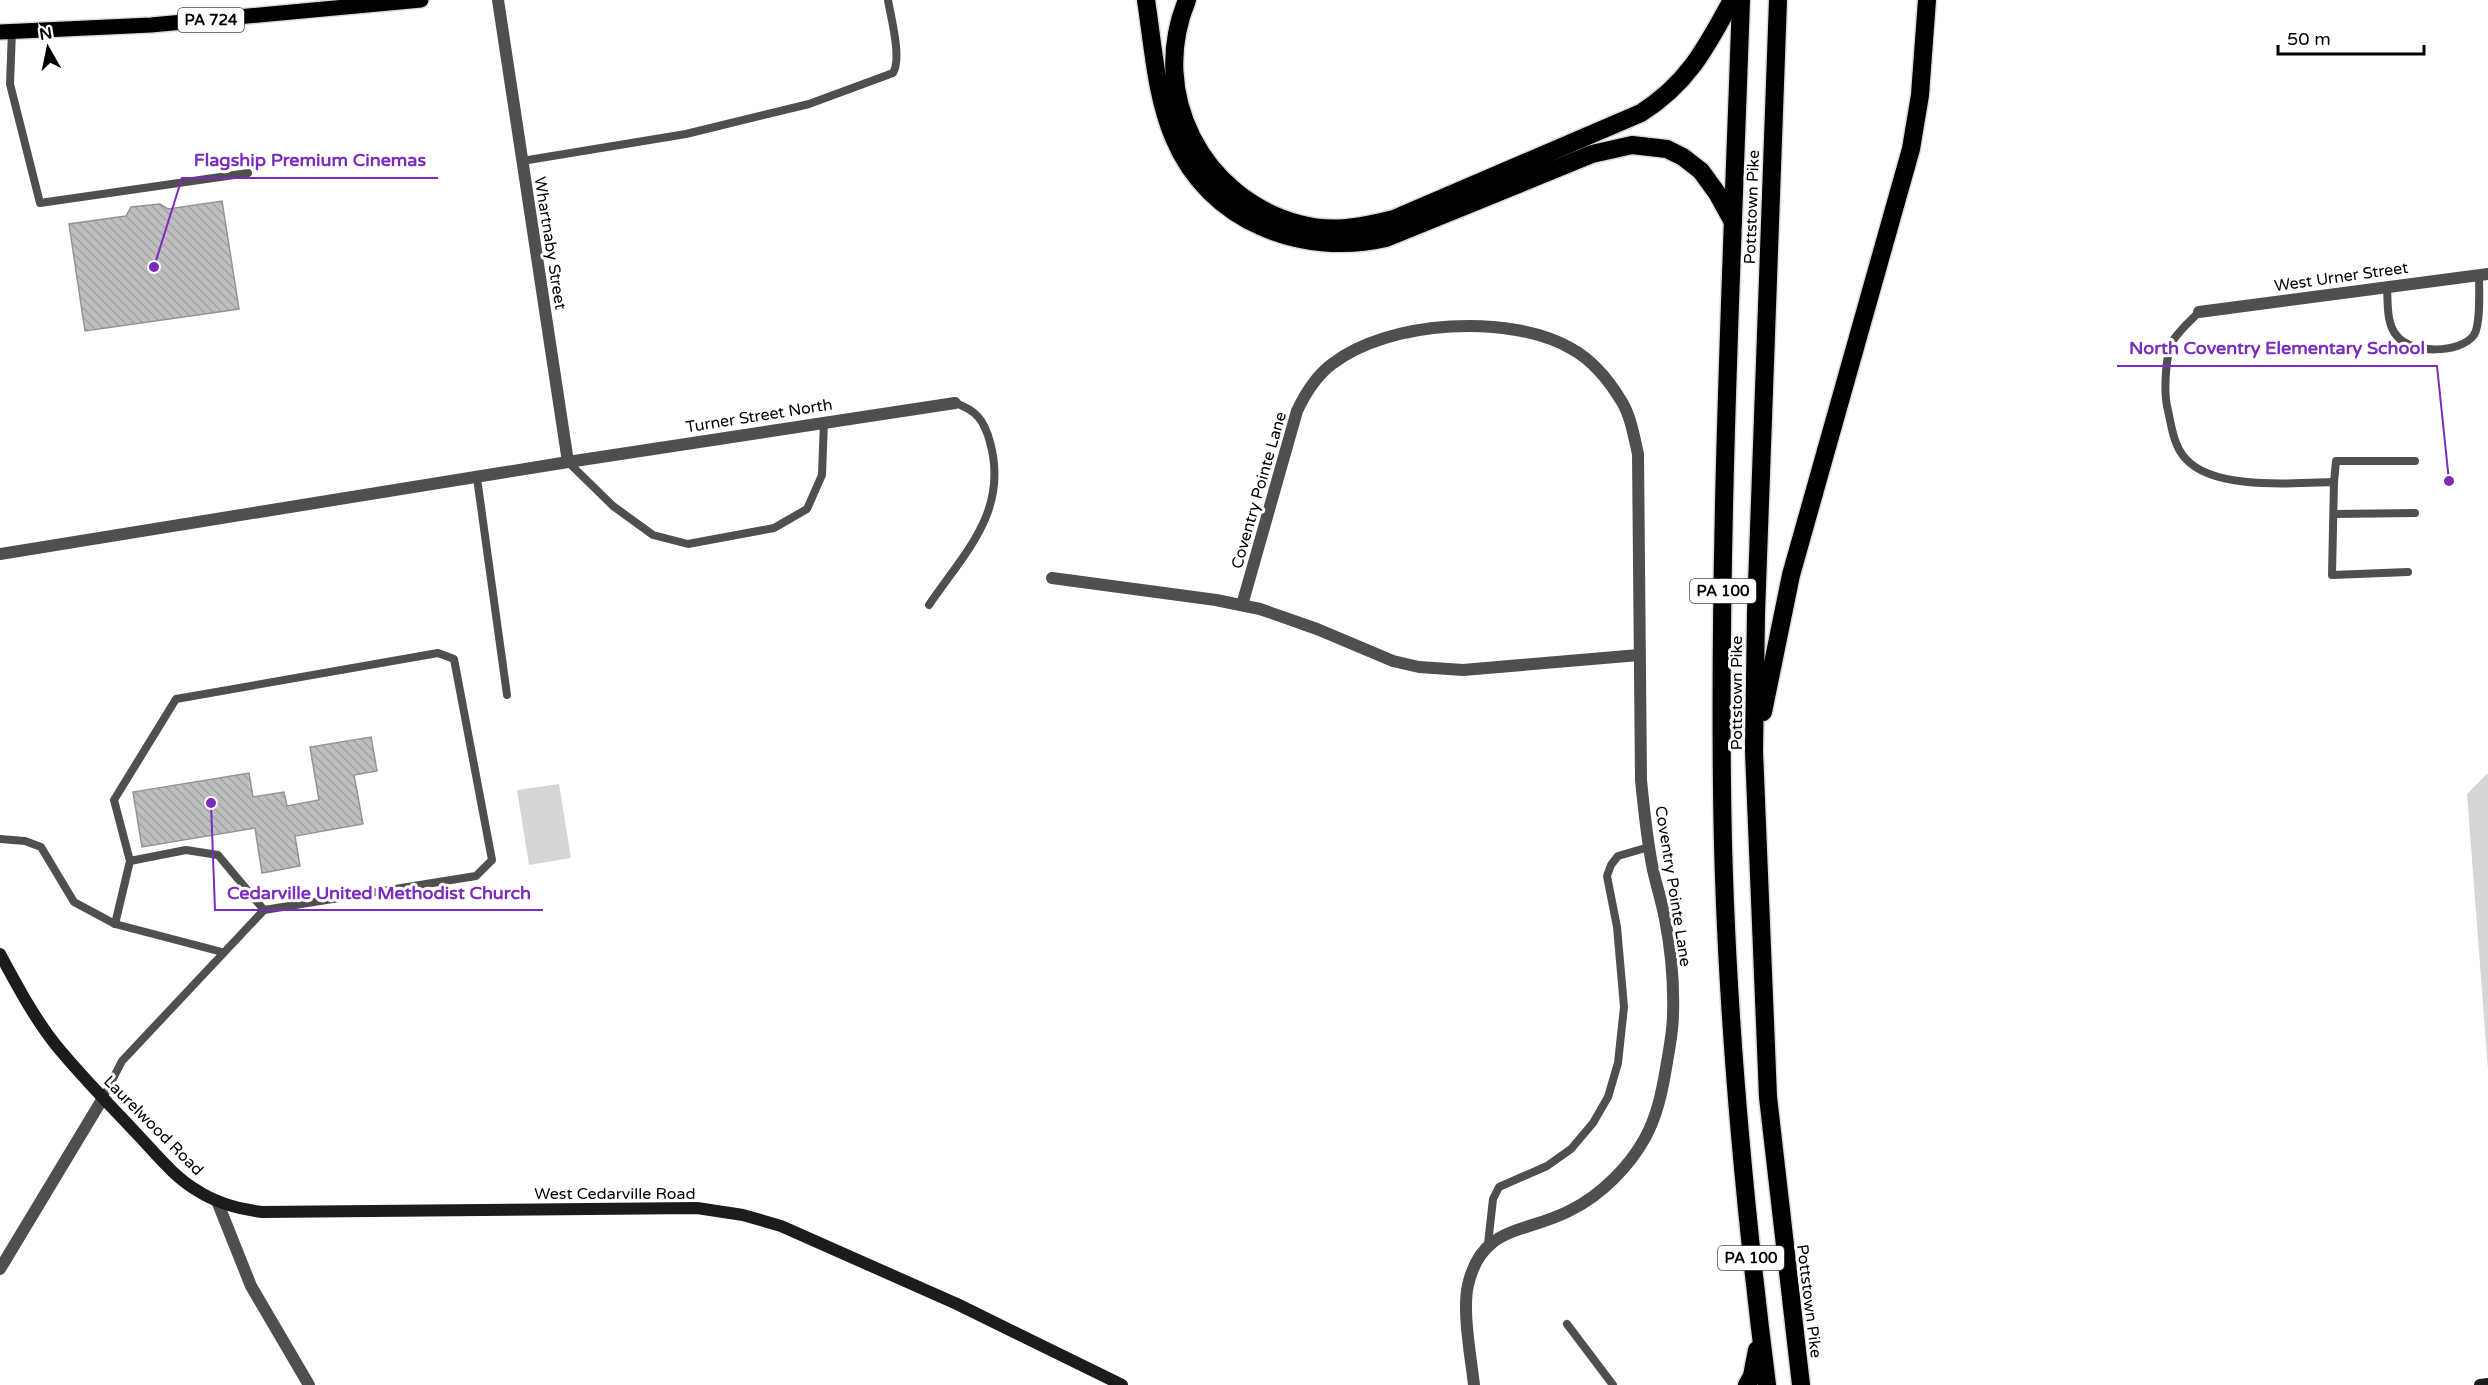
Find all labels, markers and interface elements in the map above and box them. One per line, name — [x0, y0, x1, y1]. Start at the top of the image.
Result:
road number: PA 724 — [178, 8, 244, 32]
north arrow — [18, 18, 78, 78]
scale bar — [2278, 18, 2424, 56]
text: N — [38, 23, 54, 45]
text: 50 m — [2287, 28, 2331, 50]
callout: Flagship Premium Cinemas — [182, 142, 438, 178]
text: Flagship Premium Cinemas — [194, 149, 426, 171]
street label: Pottstown Pike — [1740, 149, 1764, 265]
street label: Whartnaby Street — [530, 175, 570, 311]
street label: West Urner Street — [2273, 258, 2409, 296]
callout: North Coventry Elementary School — [2117, 330, 2437, 366]
text: North Coventry Elementary School — [2129, 337, 2425, 359]
street label: Turner Street North — [685, 395, 834, 437]
street label: Coventry Pointe Lane — [1227, 409, 1291, 571]
road number: PA 100 — [1690, 579, 1756, 603]
street label: Pottstown Pike — [1727, 636, 1747, 750]
street label: Coventry Pointe Lane — [1650, 804, 1696, 968]
callout: Cedarville United Methodist Church — [215, 874, 543, 910]
text: Cedarville United Methodist Church — [227, 882, 531, 904]
street label: Laurelwood Road — [99, 1072, 207, 1180]
street label: West Cedarville Road — [534, 1184, 696, 1204]
street label: Pottstown Pike — [1792, 1243, 1826, 1359]
road number: PA 100 — [1718, 1246, 1784, 1270]

